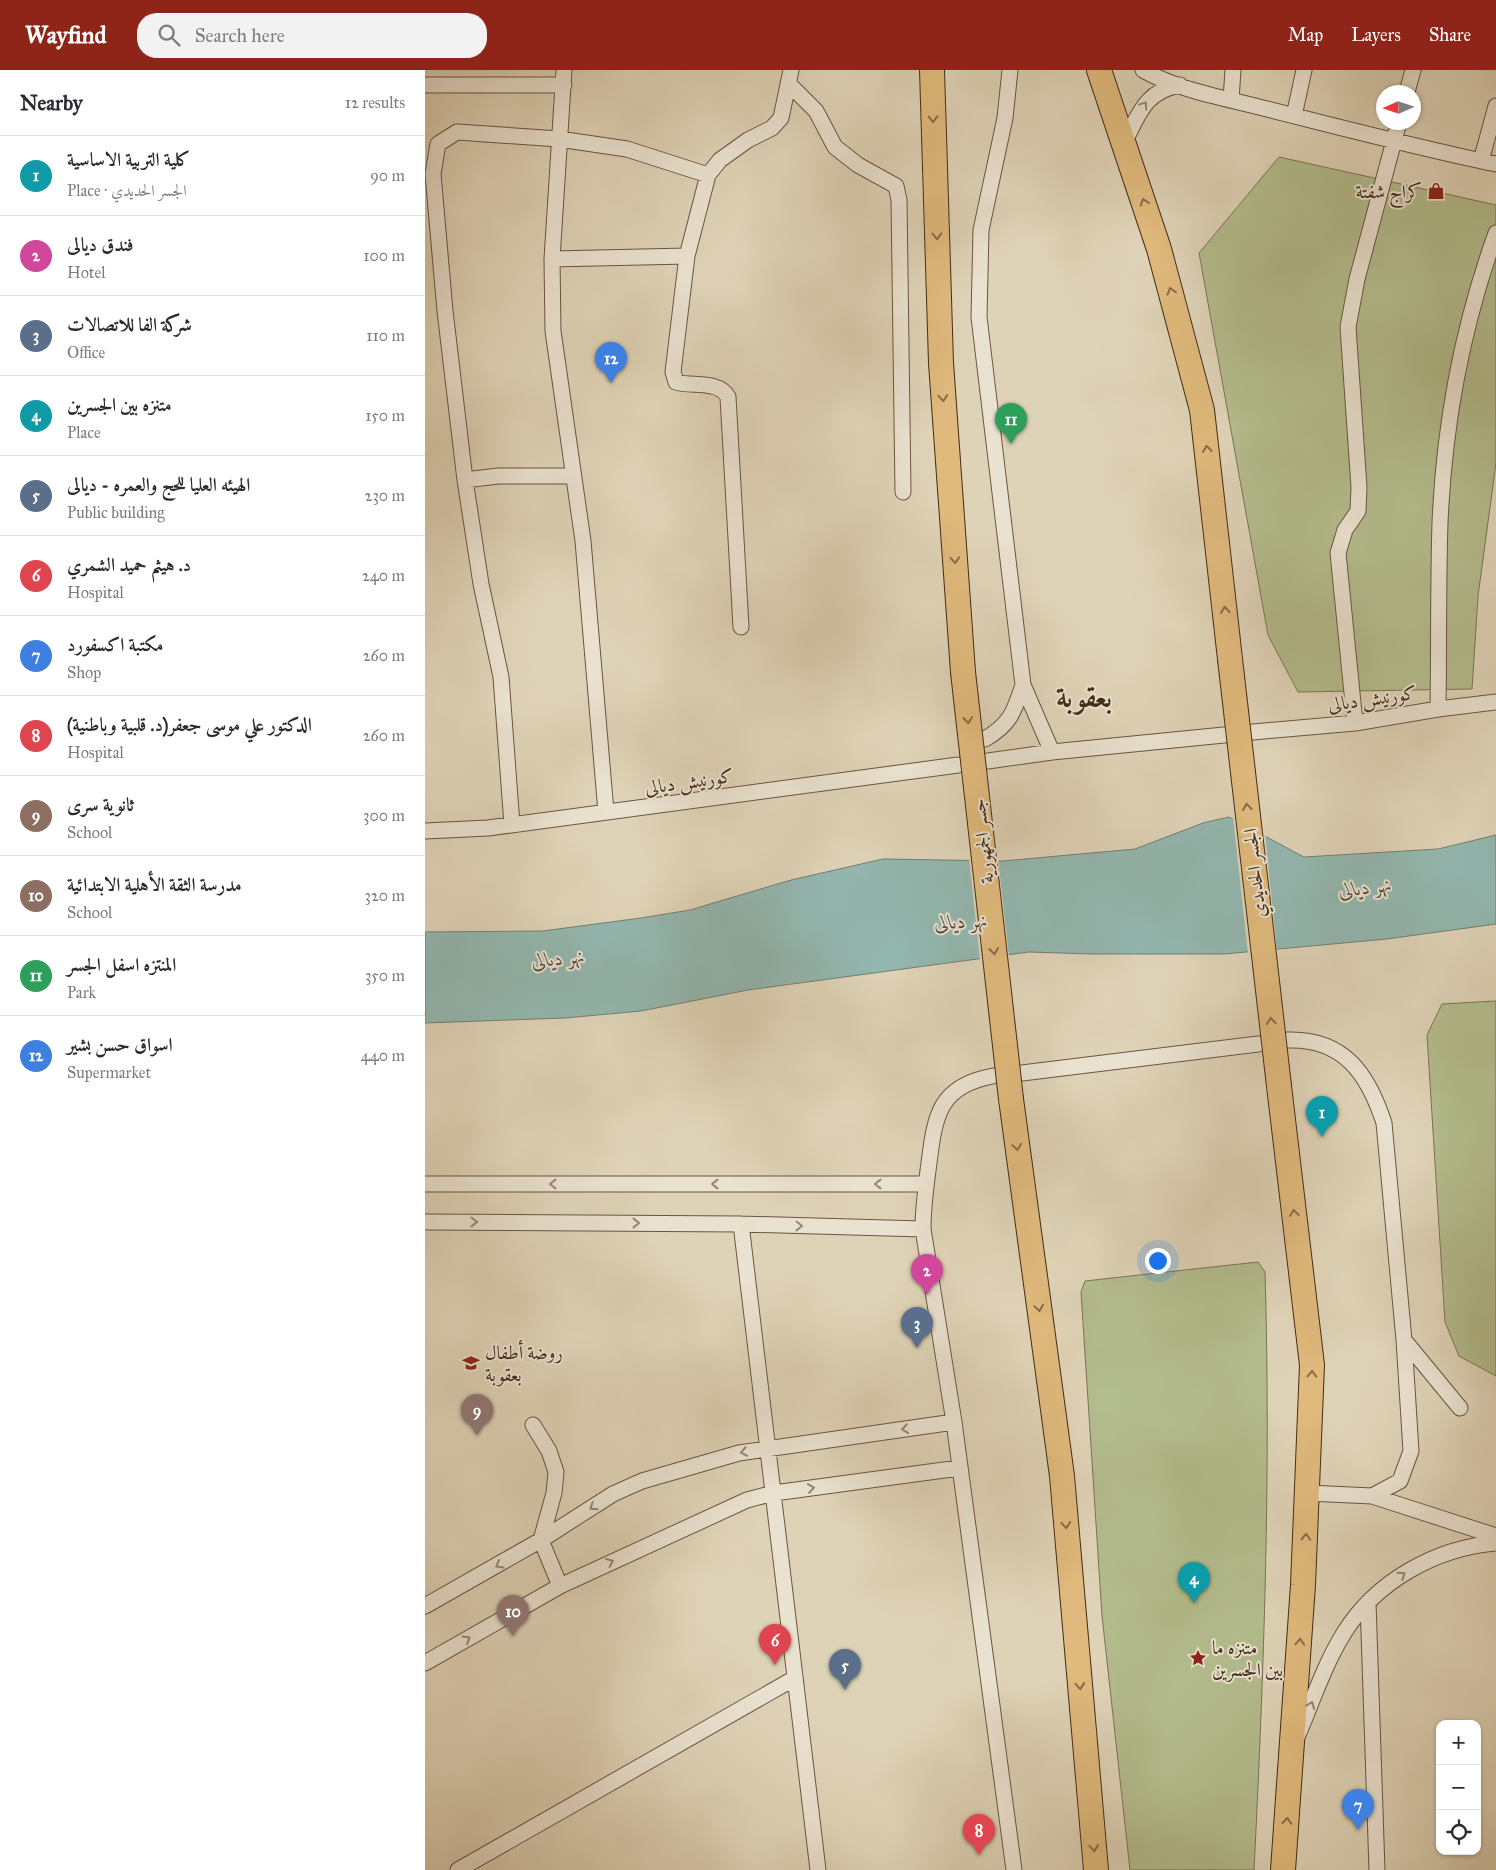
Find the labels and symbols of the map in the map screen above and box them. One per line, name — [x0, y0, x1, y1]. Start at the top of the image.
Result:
north arrow — [1376, 85, 1421, 130]
one-way arrow — [1138, 102, 1147, 111]
one-way arrow — [928, 115, 938, 123]
place label: كراج شفتة — [1355, 180, 1422, 209]
shop icon: كراج شفتة — [1426, 181, 1446, 201]
one-way arrow — [1140, 199, 1150, 207]
one-way arrow — [932, 232, 942, 240]
one-way arrow — [1166, 287, 1176, 295]
pin: 12 — [595, 342, 627, 383]
one-way arrow — [938, 394, 949, 402]
pin: 11 — [995, 403, 1027, 444]
one-way arrow — [1202, 445, 1213, 453]
one-way arrow — [949, 556, 960, 564]
one-way arrow — [1219, 606, 1230, 614]
district label: بعقوبة — [1056, 680, 1112, 715]
street label: كورنيش ديالى — [1326, 681, 1418, 717]
one-way arrow — [962, 716, 973, 724]
street label: كورنيش ديالى — [643, 764, 735, 800]
street label: جسر الجمهورية — [967, 797, 999, 885]
one-way arrow — [1242, 803, 1253, 811]
street label: الجسر الحديدي — [1238, 827, 1275, 919]
water label: نهر ديالى — [1337, 872, 1393, 903]
water label: نهر ديالى — [934, 908, 988, 935]
water label: نهر ديالى — [530, 943, 586, 974]
one-way arrow — [988, 947, 999, 955]
one-way arrow — [1266, 1016, 1277, 1024]
pin: 1 — [1306, 1096, 1338, 1137]
one-way arrow — [1011, 1144, 1022, 1152]
one-way arrow — [548, 1179, 556, 1189]
one-way arrow — [711, 1179, 718, 1189]
one-way arrow — [873, 1179, 881, 1189]
one-way arrow — [1289, 1208, 1300, 1216]
one-way arrow — [470, 1217, 478, 1227]
one-way arrow — [632, 1218, 640, 1229]
one-way arrow — [795, 1221, 803, 1231]
your location — [1145, 1248, 1171, 1274]
pin: 2 — [911, 1254, 943, 1295]
one-way arrow — [1033, 1305, 1044, 1313]
pin: 3 — [901, 1307, 933, 1348]
place label: روضة أطفال بعقوبة — [485, 1340, 563, 1387]
school or university icon: روضة أطفال بعقوبة — [461, 1353, 481, 1373]
one-way arrow — [1306, 1370, 1317, 1378]
pin: 9 — [461, 1394, 493, 1435]
one-way arrow — [901, 1423, 910, 1433]
one-way arrow — [740, 1446, 749, 1457]
one-way arrow — [807, 1483, 815, 1494]
one-way arrow — [589, 1501, 598, 1510]
one-way arrow — [1061, 1521, 1072, 1529]
one-way arrow — [1301, 1532, 1311, 1540]
one-way arrow — [495, 1558, 504, 1568]
one-way arrow — [605, 1559, 614, 1569]
pin: 4 — [1178, 1562, 1210, 1603]
one-way arrow — [1396, 1572, 1406, 1581]
pin: 10 — [497, 1595, 529, 1636]
pin: 6 — [759, 1624, 791, 1665]
one-way arrow — [462, 1635, 471, 1645]
place label: متنزه ما بين الجسرين — [1212, 1636, 1283, 1682]
one-way arrow — [1294, 1638, 1305, 1646]
place icon: متنزه ما بين الجسرين — [1188, 1648, 1208, 1668]
pin: 5 — [829, 1649, 861, 1690]
one-way arrow — [1075, 1683, 1086, 1691]
one-way arrow — [1305, 1701, 1315, 1710]
pin: 7 — [1342, 1789, 1374, 1830]
pin: 8 — [963, 1814, 995, 1855]
one-way arrow — [1281, 1817, 1292, 1825]
one-way arrow — [1089, 1845, 1100, 1853]

